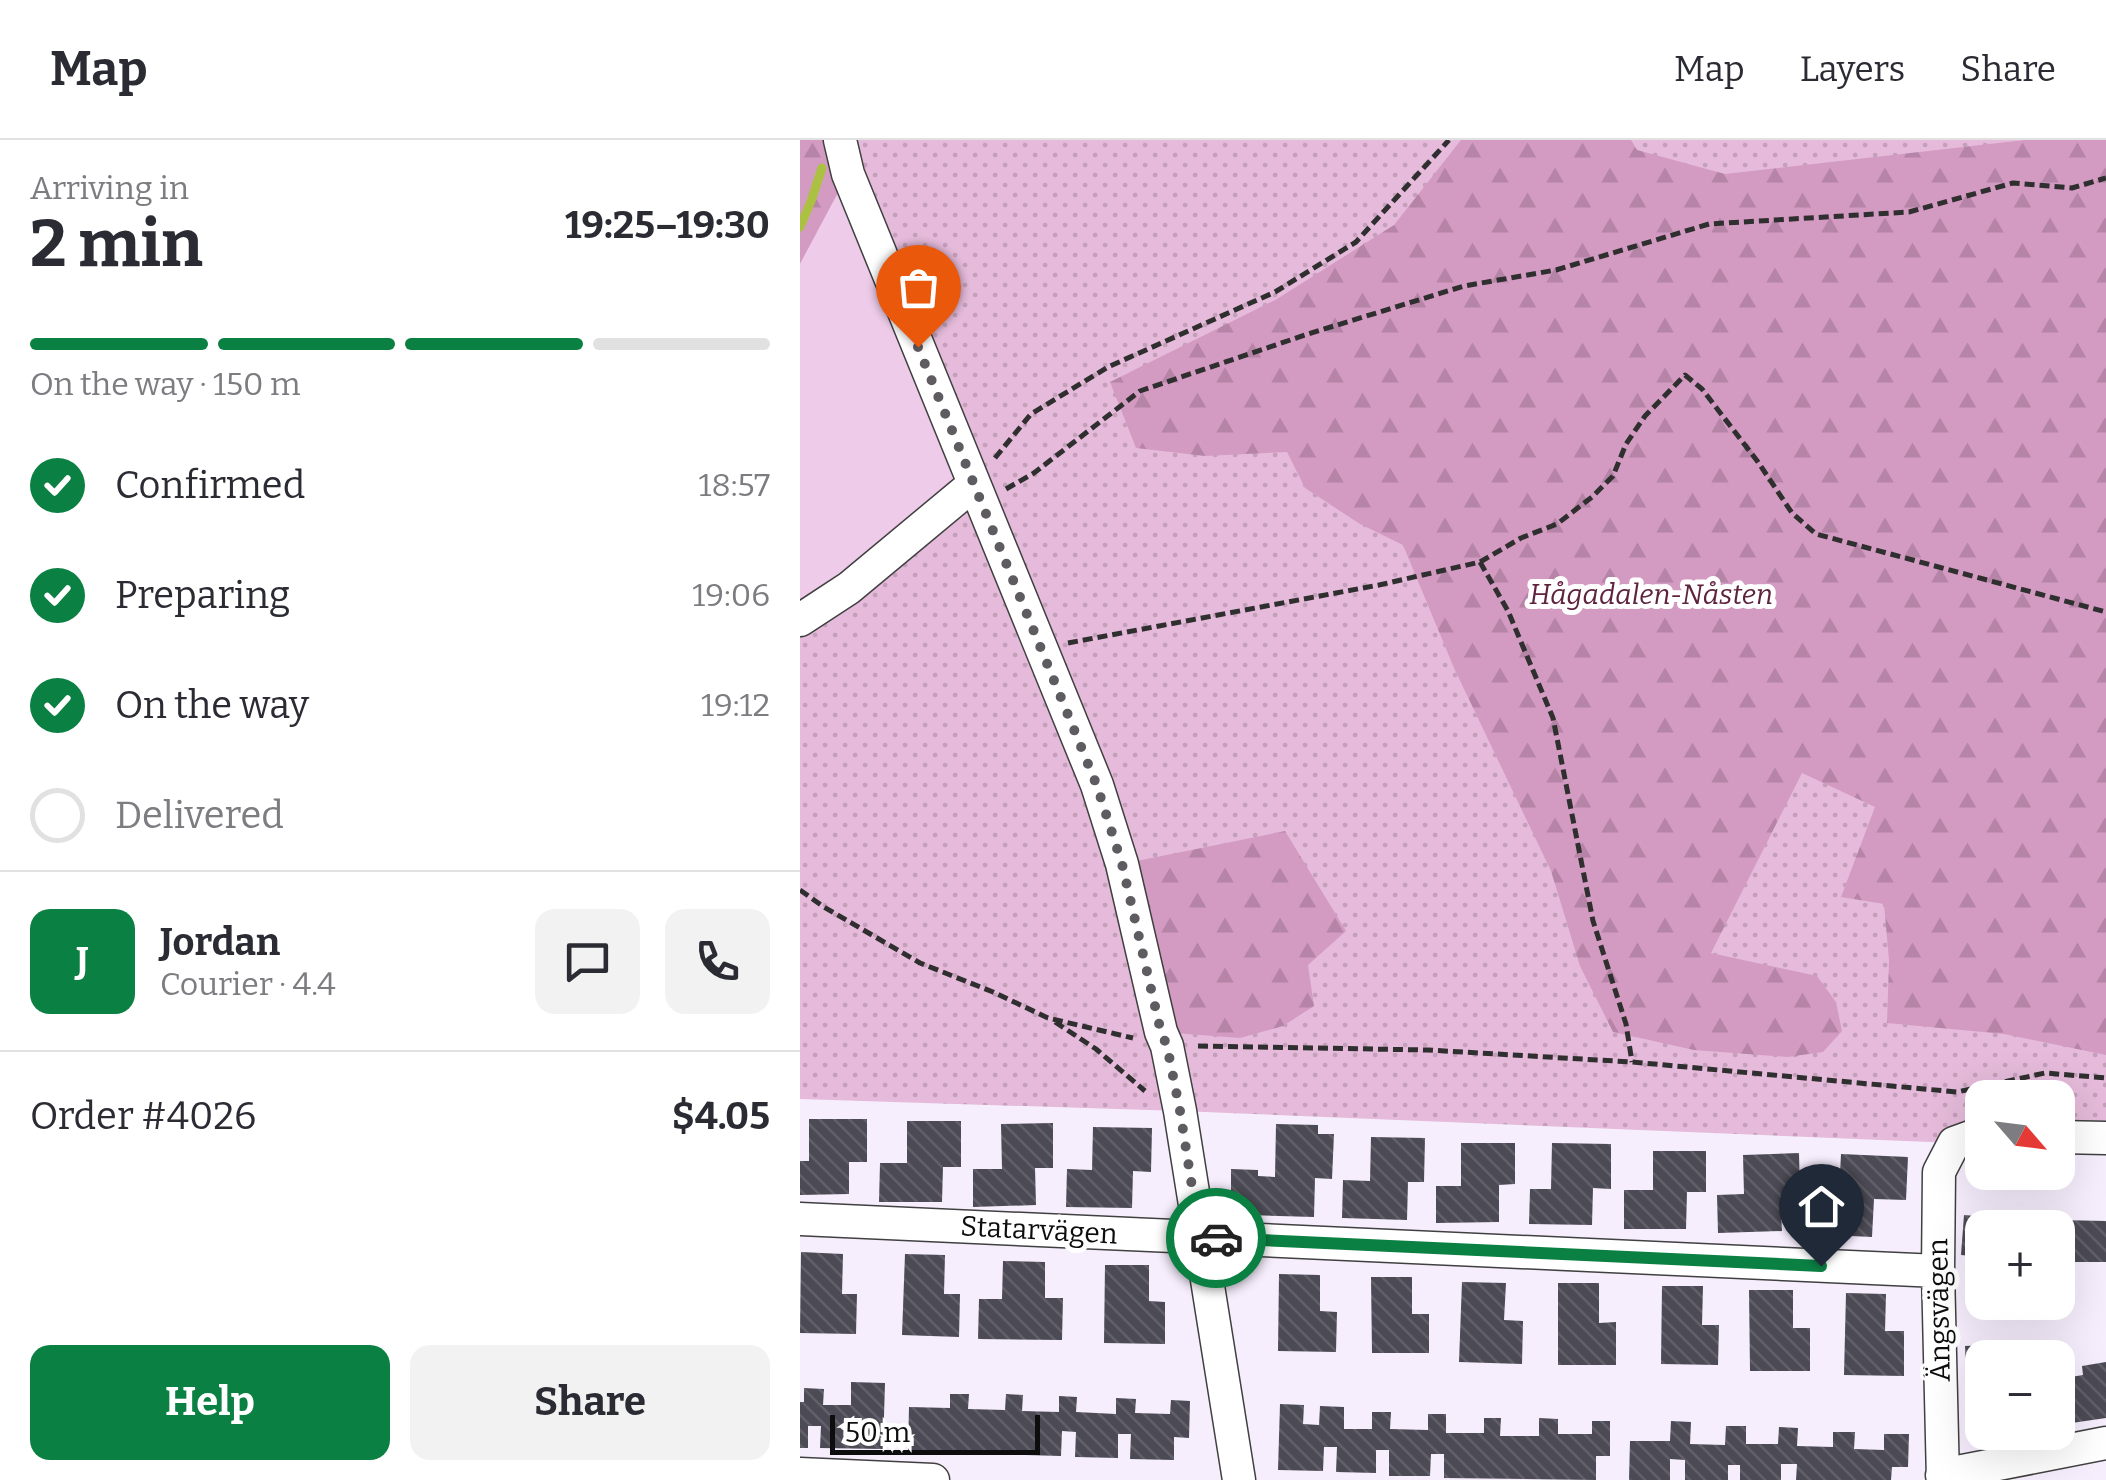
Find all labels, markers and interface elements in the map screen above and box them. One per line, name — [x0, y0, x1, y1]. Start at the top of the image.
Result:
text: Map — [50, 40, 147, 98]
text: Map — [1674, 48, 1745, 90]
text: Layers — [1800, 48, 1905, 90]
text: Share — [1960, 48, 2056, 90]
text: Arriving in — [30, 169, 189, 207]
text: 19:25–19:30 — [565, 202, 770, 248]
text: 2 min — [30, 205, 203, 283]
pin — [876, 245, 961, 348]
icon: bag — [891, 260, 946, 315]
text: On the way · 150 m — [30, 365, 301, 403]
icon: check — [30, 458, 85, 513]
text: Confirmed — [115, 462, 305, 508]
text: 18:57 — [699, 466, 770, 504]
icon: check — [30, 568, 85, 623]
text: Preparing — [115, 572, 290, 618]
text: 19:06 — [692, 576, 770, 614]
park label: Hågadalen-Nåsten — [1529, 578, 1773, 611]
icon: check — [30, 678, 85, 733]
text: On the way — [115, 682, 309, 728]
text: 19:12 — [701, 686, 770, 724]
text: Delivered — [115, 792, 284, 838]
button: chat — [535, 909, 640, 1014]
button: phone — [665, 909, 770, 1014]
text: Jordan — [160, 919, 280, 965]
text: J — [76, 938, 89, 984]
text: Courier · 4.4 — [160, 965, 336, 1003]
north arrow — [1965, 1080, 2075, 1190]
map controls — [1965, 1080, 2075, 1450]
text: Order #4026 — [30, 1093, 256, 1139]
text: $4.05 — [672, 1093, 770, 1139]
pin — [1779, 1164, 1864, 1267]
icon: home — [1794, 1179, 1849, 1234]
courier — [1166, 1188, 1266, 1288]
street label: Statarvägen — [960, 1209, 1119, 1251]
button: + — [1965, 1210, 2075, 1320]
icon: car — [1189, 1211, 1244, 1266]
street label: Ängsvägen — [1921, 1238, 1957, 1382]
button: − — [1965, 1340, 2075, 1450]
button: Help — [30, 1345, 390, 1460]
button: Share — [410, 1345, 770, 1460]
scale bar — [830, 1410, 1040, 1454]
text: 50 m — [845, 1416, 910, 1449]

